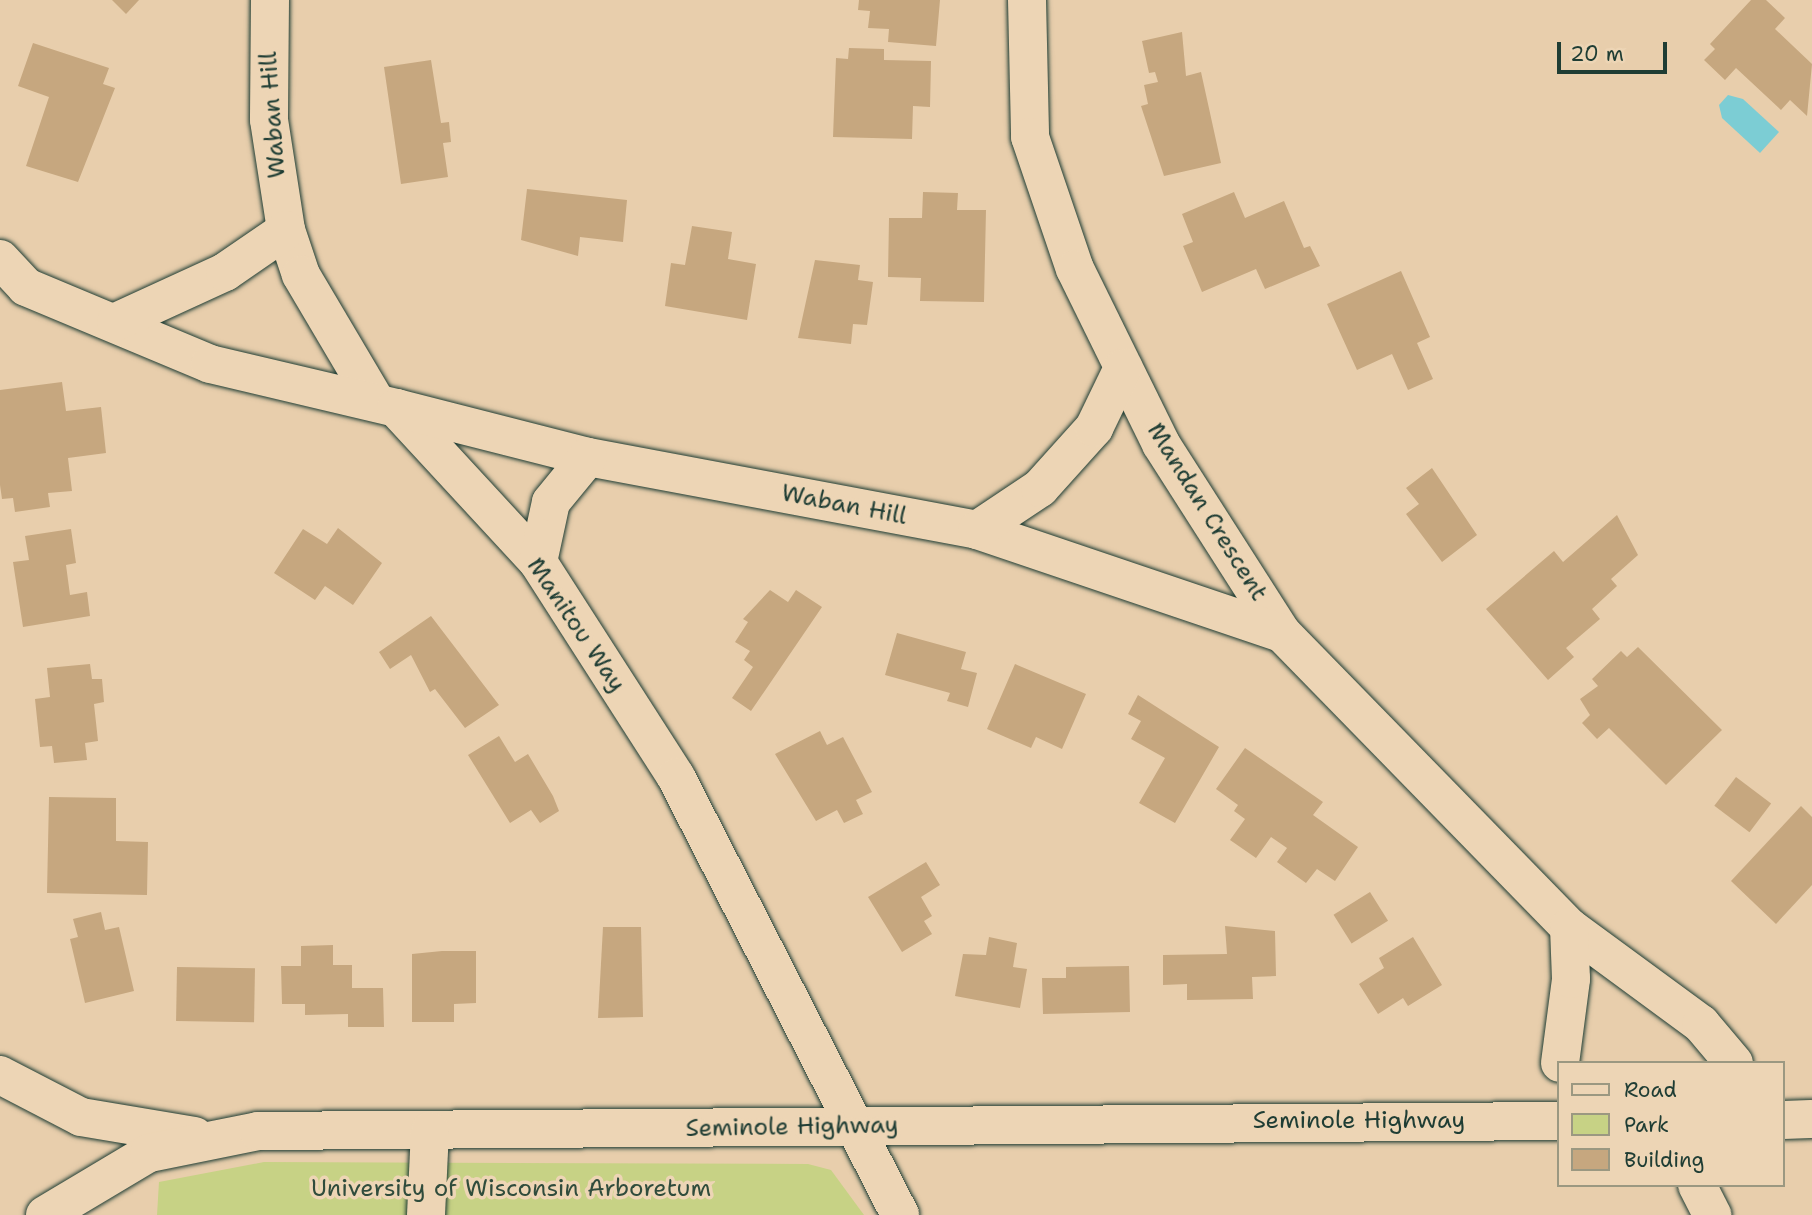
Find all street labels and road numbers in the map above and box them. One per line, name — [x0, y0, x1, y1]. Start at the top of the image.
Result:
street label: Waban Hill — [254, 51, 292, 179]
street label: Mandan Crescent — [1141, 418, 1273, 606]
street label: Waban Hill — [779, 479, 909, 531]
street label: Manitou Way — [521, 552, 631, 698]
street label: Seminole Highway — [1253, 1107, 1465, 1135]
street label: Seminole Highway — [685, 1111, 899, 1143]

